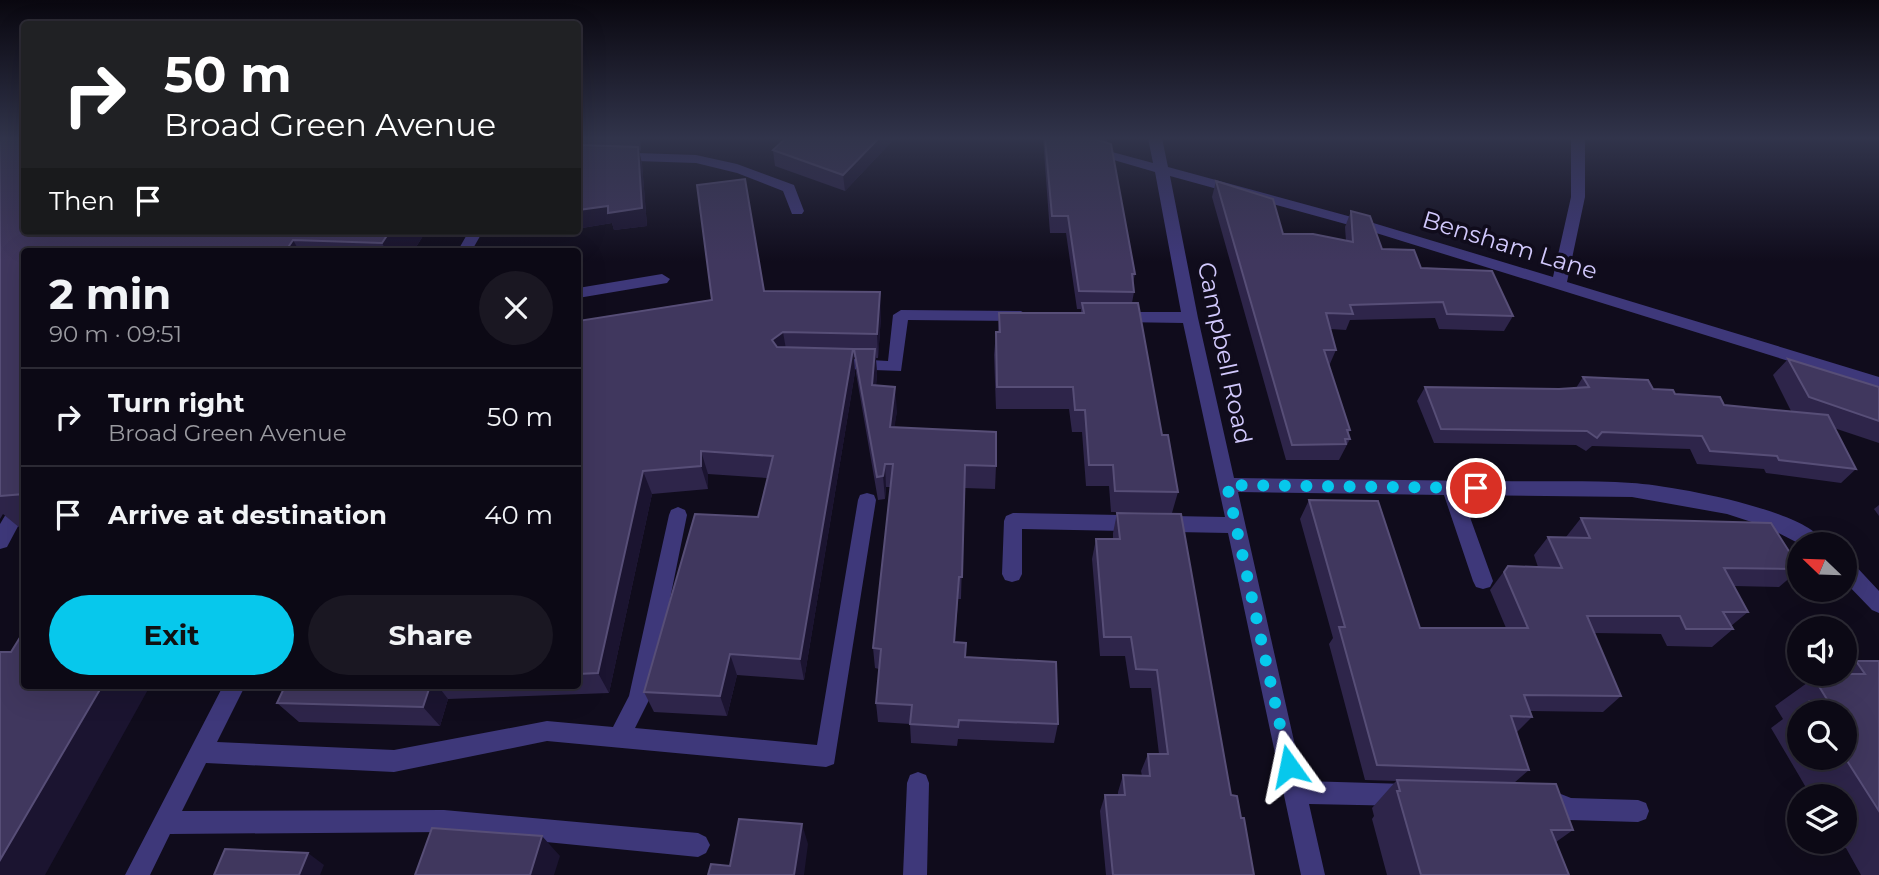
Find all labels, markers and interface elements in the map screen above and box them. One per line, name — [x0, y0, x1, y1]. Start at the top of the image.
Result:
text: 50 m — [164, 45, 292, 104]
icon: right — [49, 49, 140, 140]
text: Broad Green Avenue — [164, 105, 496, 144]
icon: arrive — [129, 182, 167, 220]
text: Then — [49, 185, 115, 217]
street label: Bensham Lane — [1419, 205, 1601, 285]
street label: Campbell Road — [1192, 259, 1258, 447]
text: 2 min — [49, 268, 171, 320]
button: close — [479, 271, 553, 345]
text: 90 m · 09:51 — [49, 320, 182, 348]
text: Turn right — [108, 387, 244, 419]
icon: right — [49, 398, 87, 436]
text: 50 m — [487, 401, 553, 433]
text: Broad Green Avenue — [108, 419, 347, 447]
pin — [1446, 458, 1506, 518]
icon: arrive — [1457, 469, 1495, 507]
icon: arrive — [49, 496, 87, 534]
text: Arrive at destination — [108, 499, 387, 531]
text: 40 m — [484, 499, 553, 531]
north arrow — [1787, 532, 1857, 602]
map controls — [1787, 532, 1857, 854]
button: Exit — [49, 595, 294, 675]
button: Share — [308, 595, 553, 675]
button: sound — [1787, 616, 1857, 686]
button: search — [1787, 700, 1857, 770]
position arrow — [1252, 729, 1326, 803]
button: layers — [1787, 784, 1857, 854]

